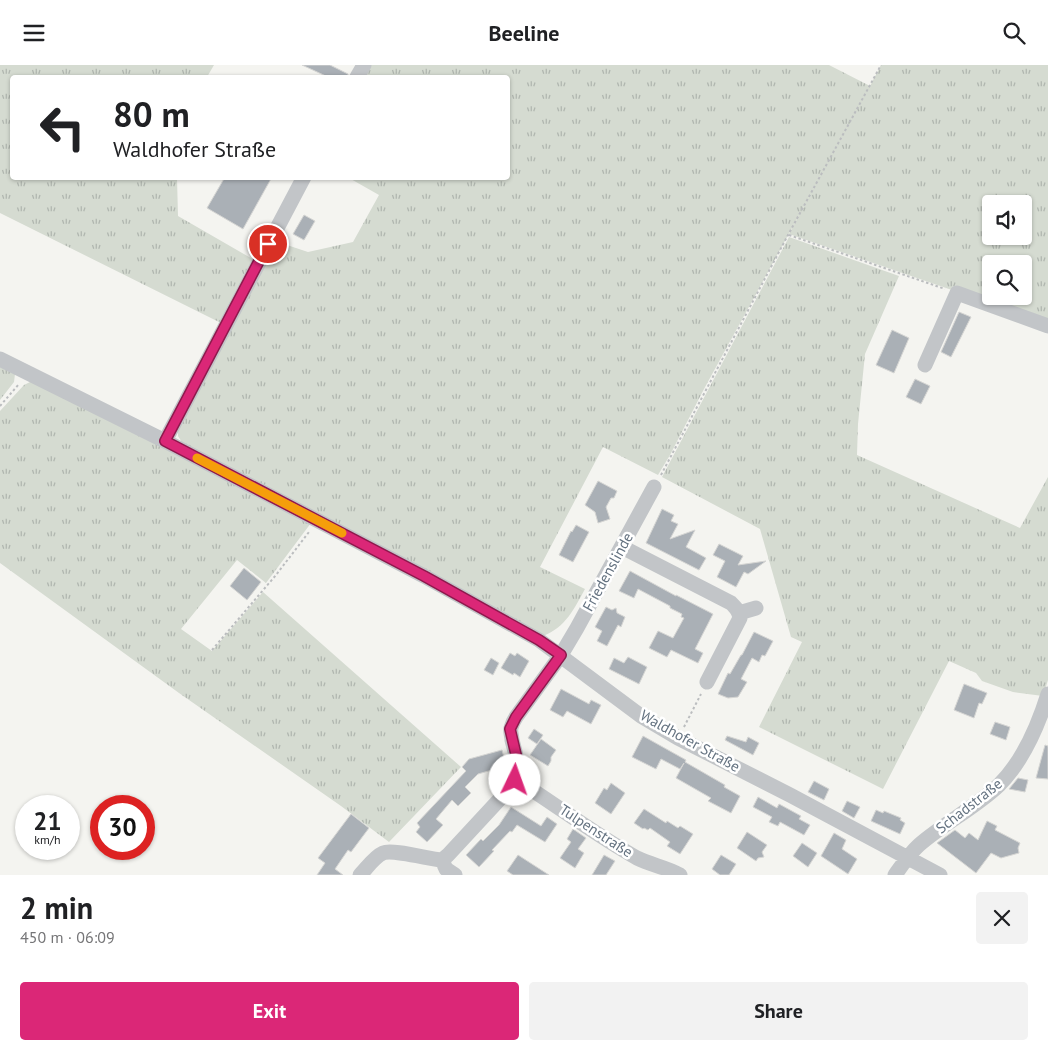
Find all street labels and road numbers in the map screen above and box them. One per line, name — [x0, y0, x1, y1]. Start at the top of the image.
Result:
street label: Friedenslinde — [578, 529, 637, 614]
street label: Waldhofer Straße — [637, 705, 743, 776]
street label: Schadstraße — [932, 774, 1006, 837]
street label: Tulpenstraße — [556, 800, 637, 861]

